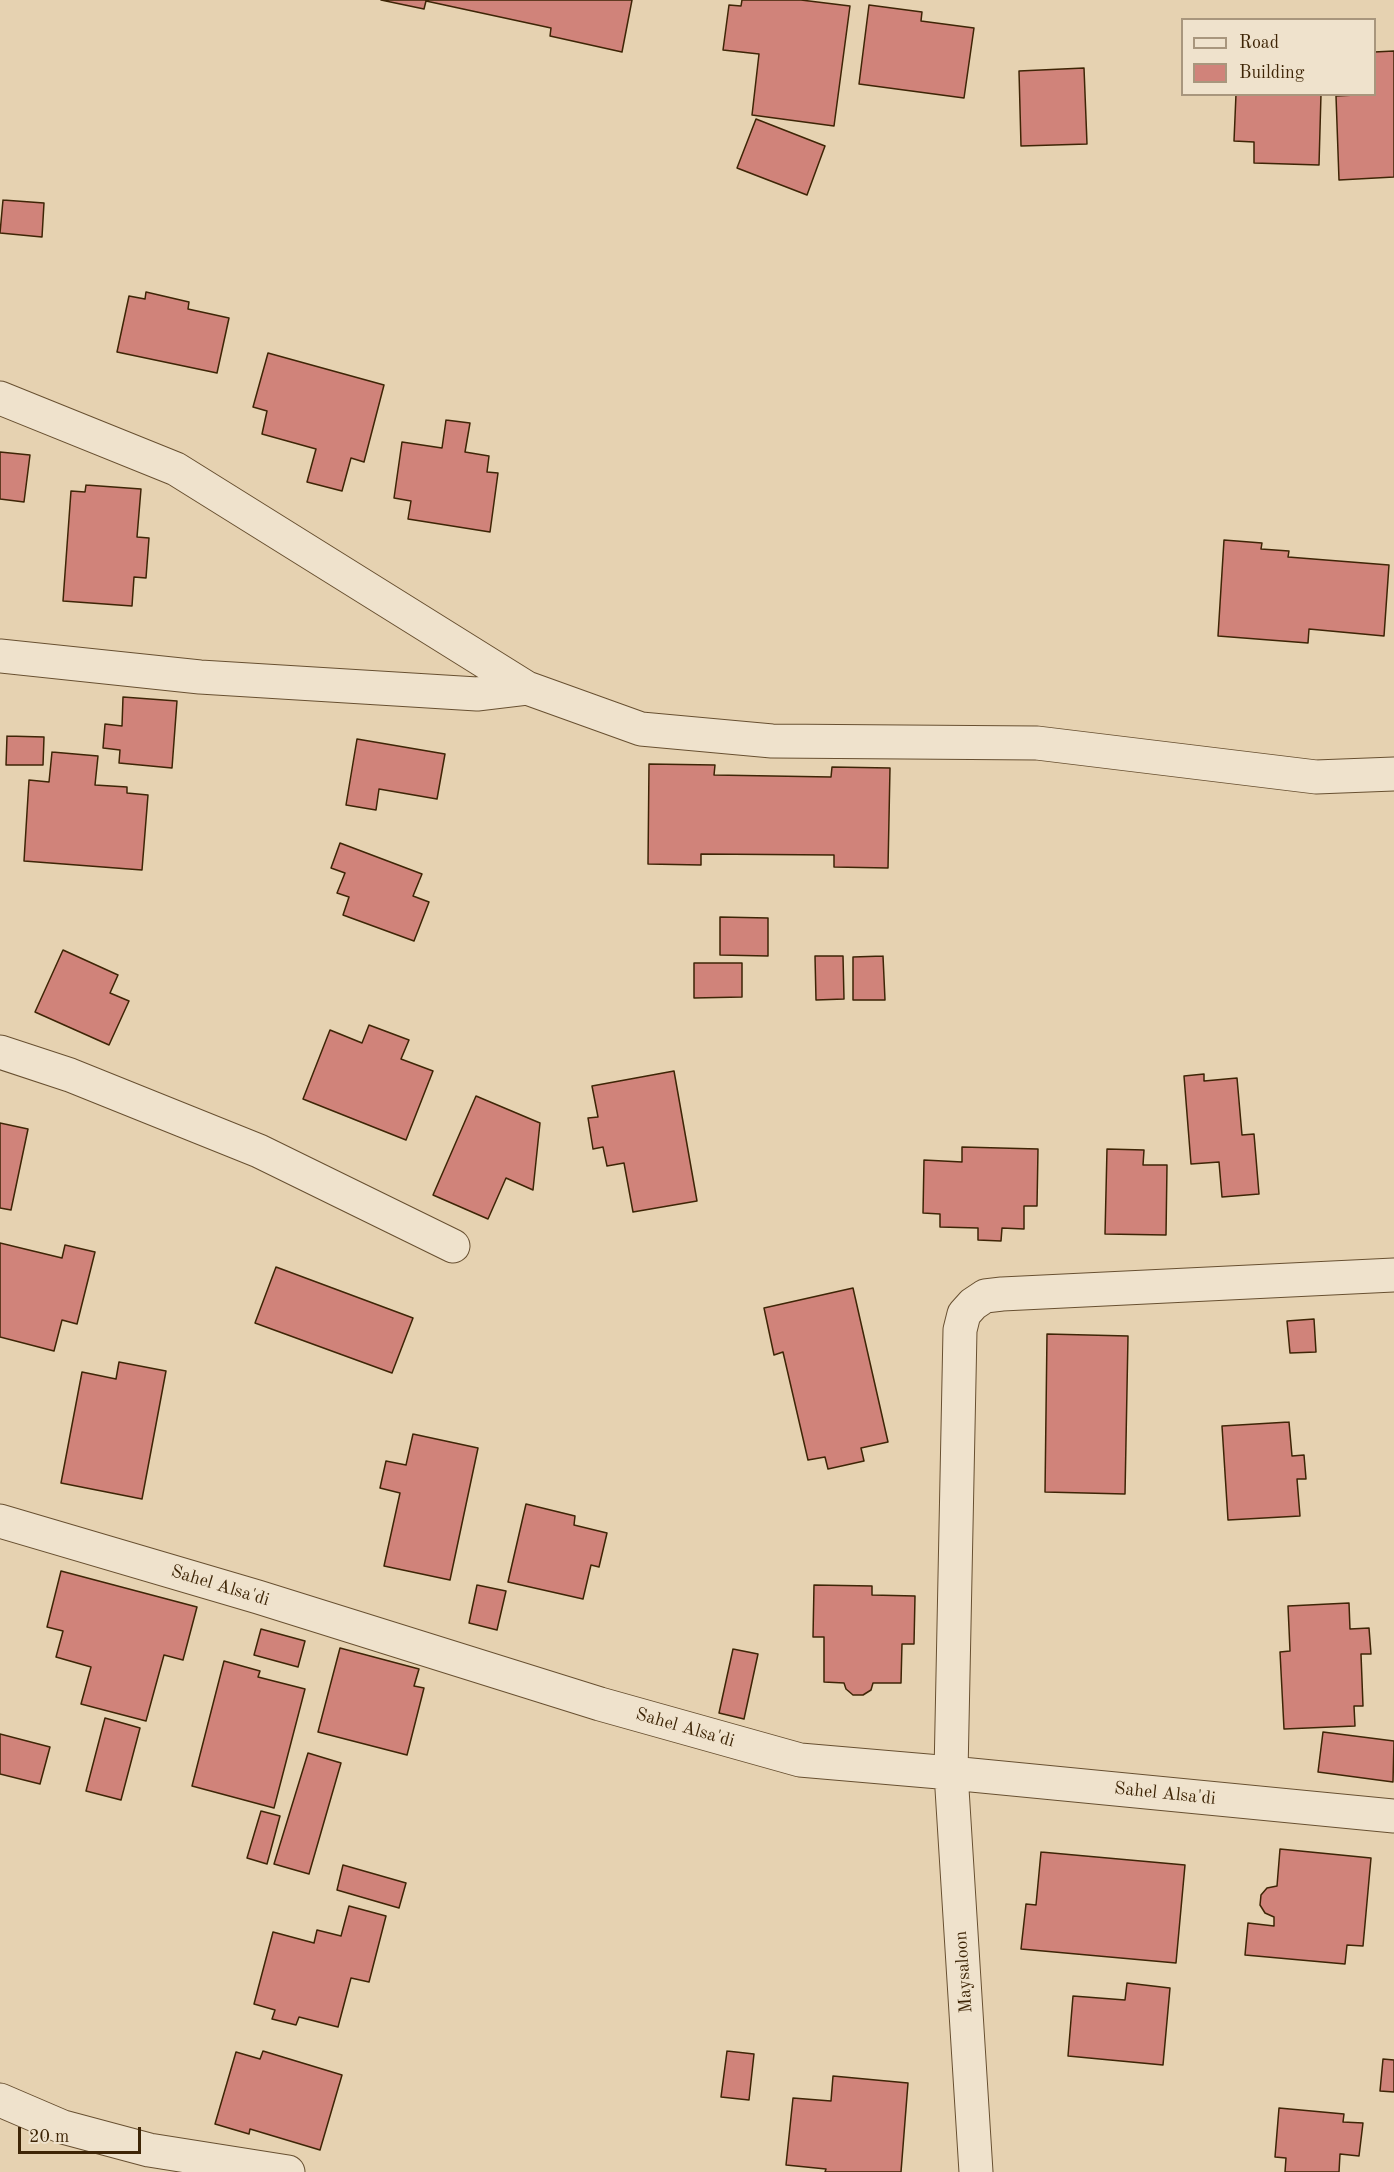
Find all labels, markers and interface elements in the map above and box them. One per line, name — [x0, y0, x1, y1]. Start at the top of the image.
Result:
legend — [1181, 18, 1376, 96]
text: Road — [1239, 34, 1279, 52]
text: Building — [1239, 64, 1304, 82]
street label: Sahel Alsa'di — [168, 1561, 272, 1611]
street label: Sahel Alsa'di — [633, 1704, 737, 1752]
street label: Sahel Alsa'di — [1113, 1778, 1217, 1810]
street label: Maysaloon — [950, 1930, 978, 2014]
scale bar — [21, 2115, 144, 2153]
text: 20 m — [29, 2128, 69, 2146]

